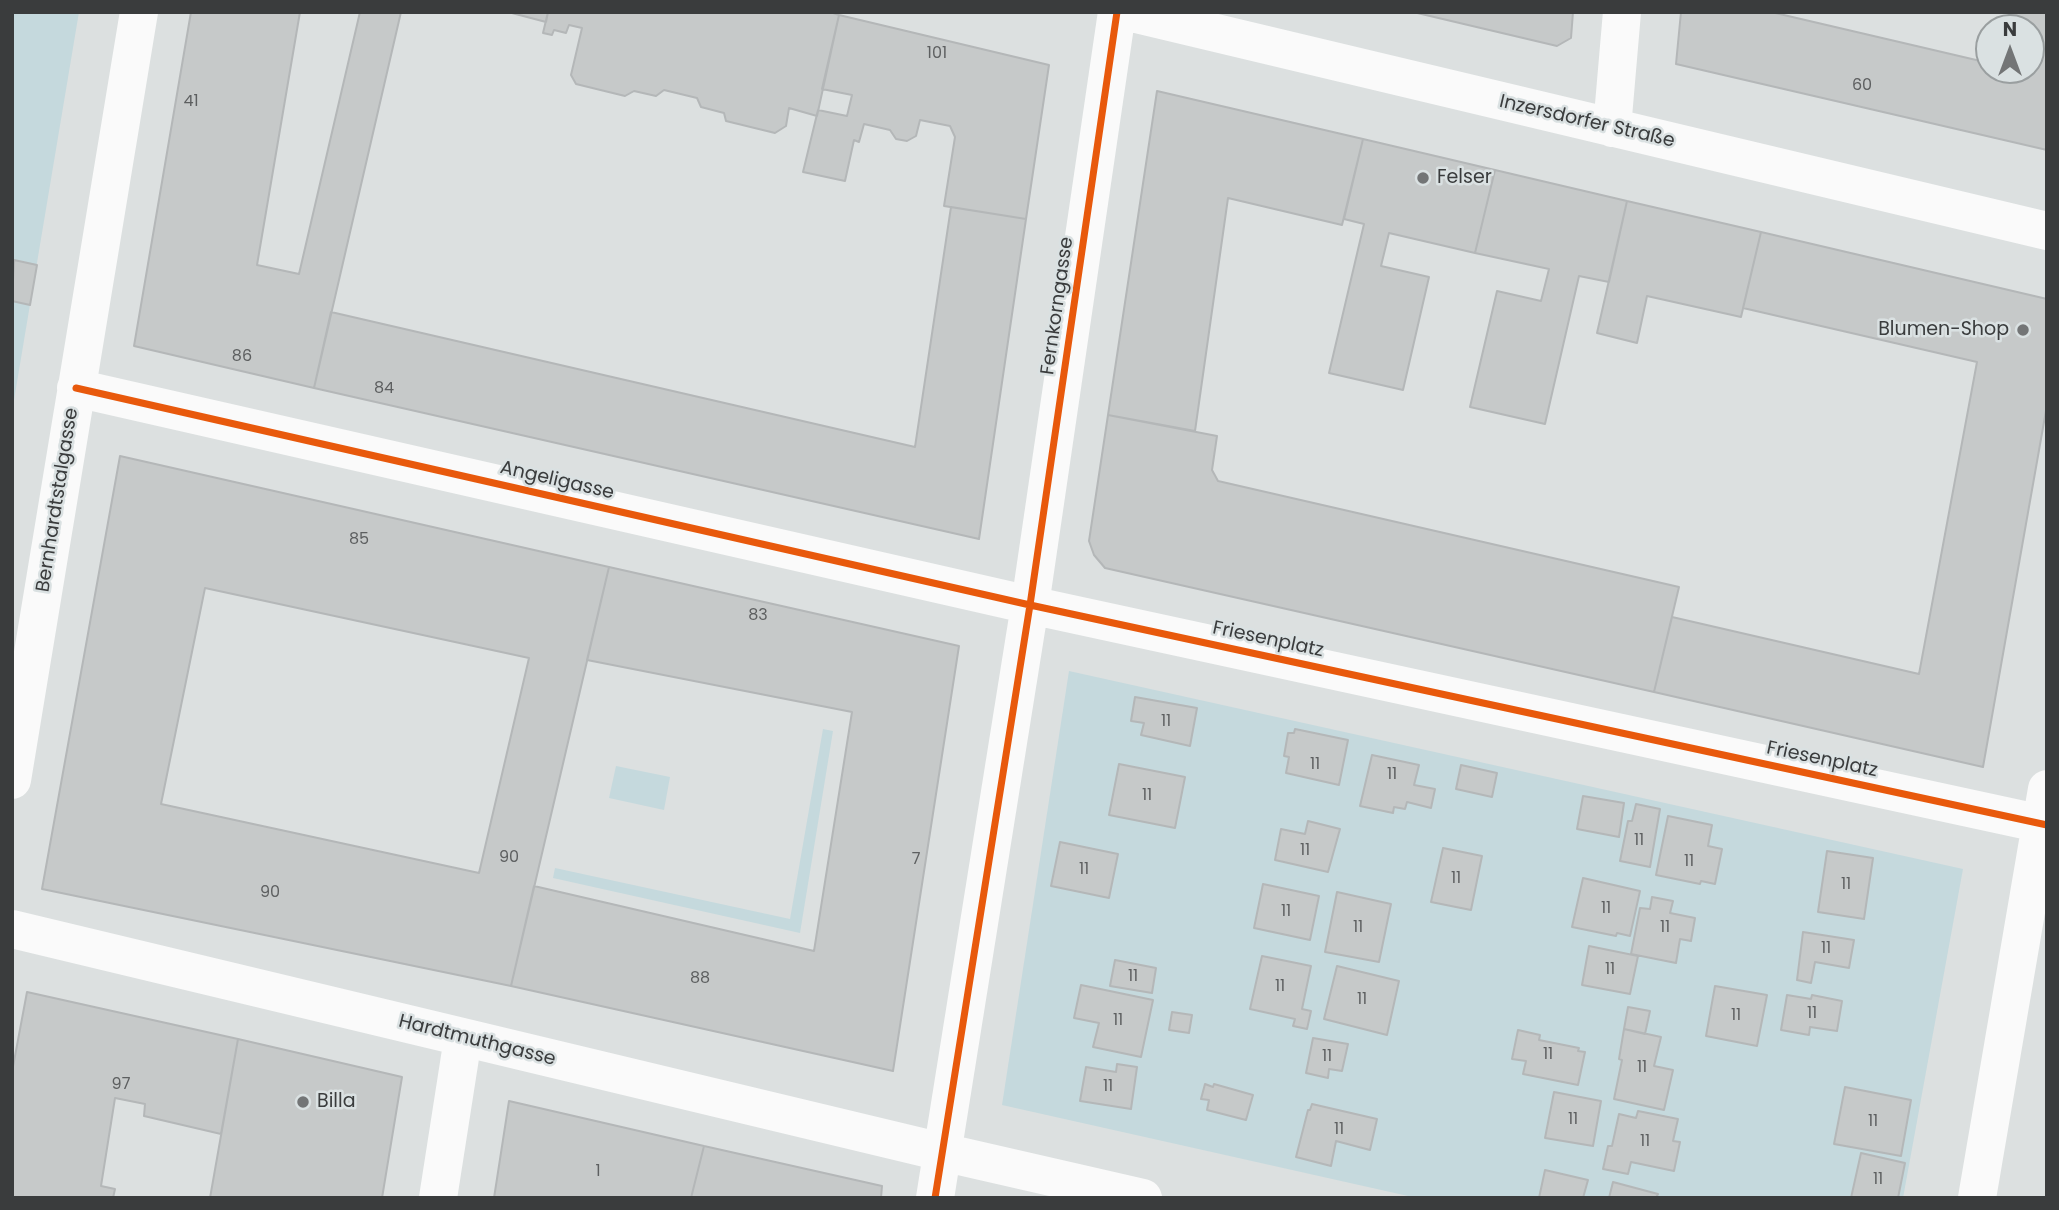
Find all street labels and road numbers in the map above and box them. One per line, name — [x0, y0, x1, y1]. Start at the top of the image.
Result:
street label: Inzersdorfer Straße — [1497, 91, 1677, 153]
street label: Fernkorngasse — [1037, 236, 1079, 376]
street label: Bernhardtstalgasse — [32, 406, 84, 594]
street label: Angeligasse — [498, 457, 616, 505]
street label: Friesenplatz — [1210, 617, 1326, 663]
street label: Friesenplatz — [1764, 737, 1880, 783]
street label: Hardtmuthgasse — [396, 1010, 558, 1072]

